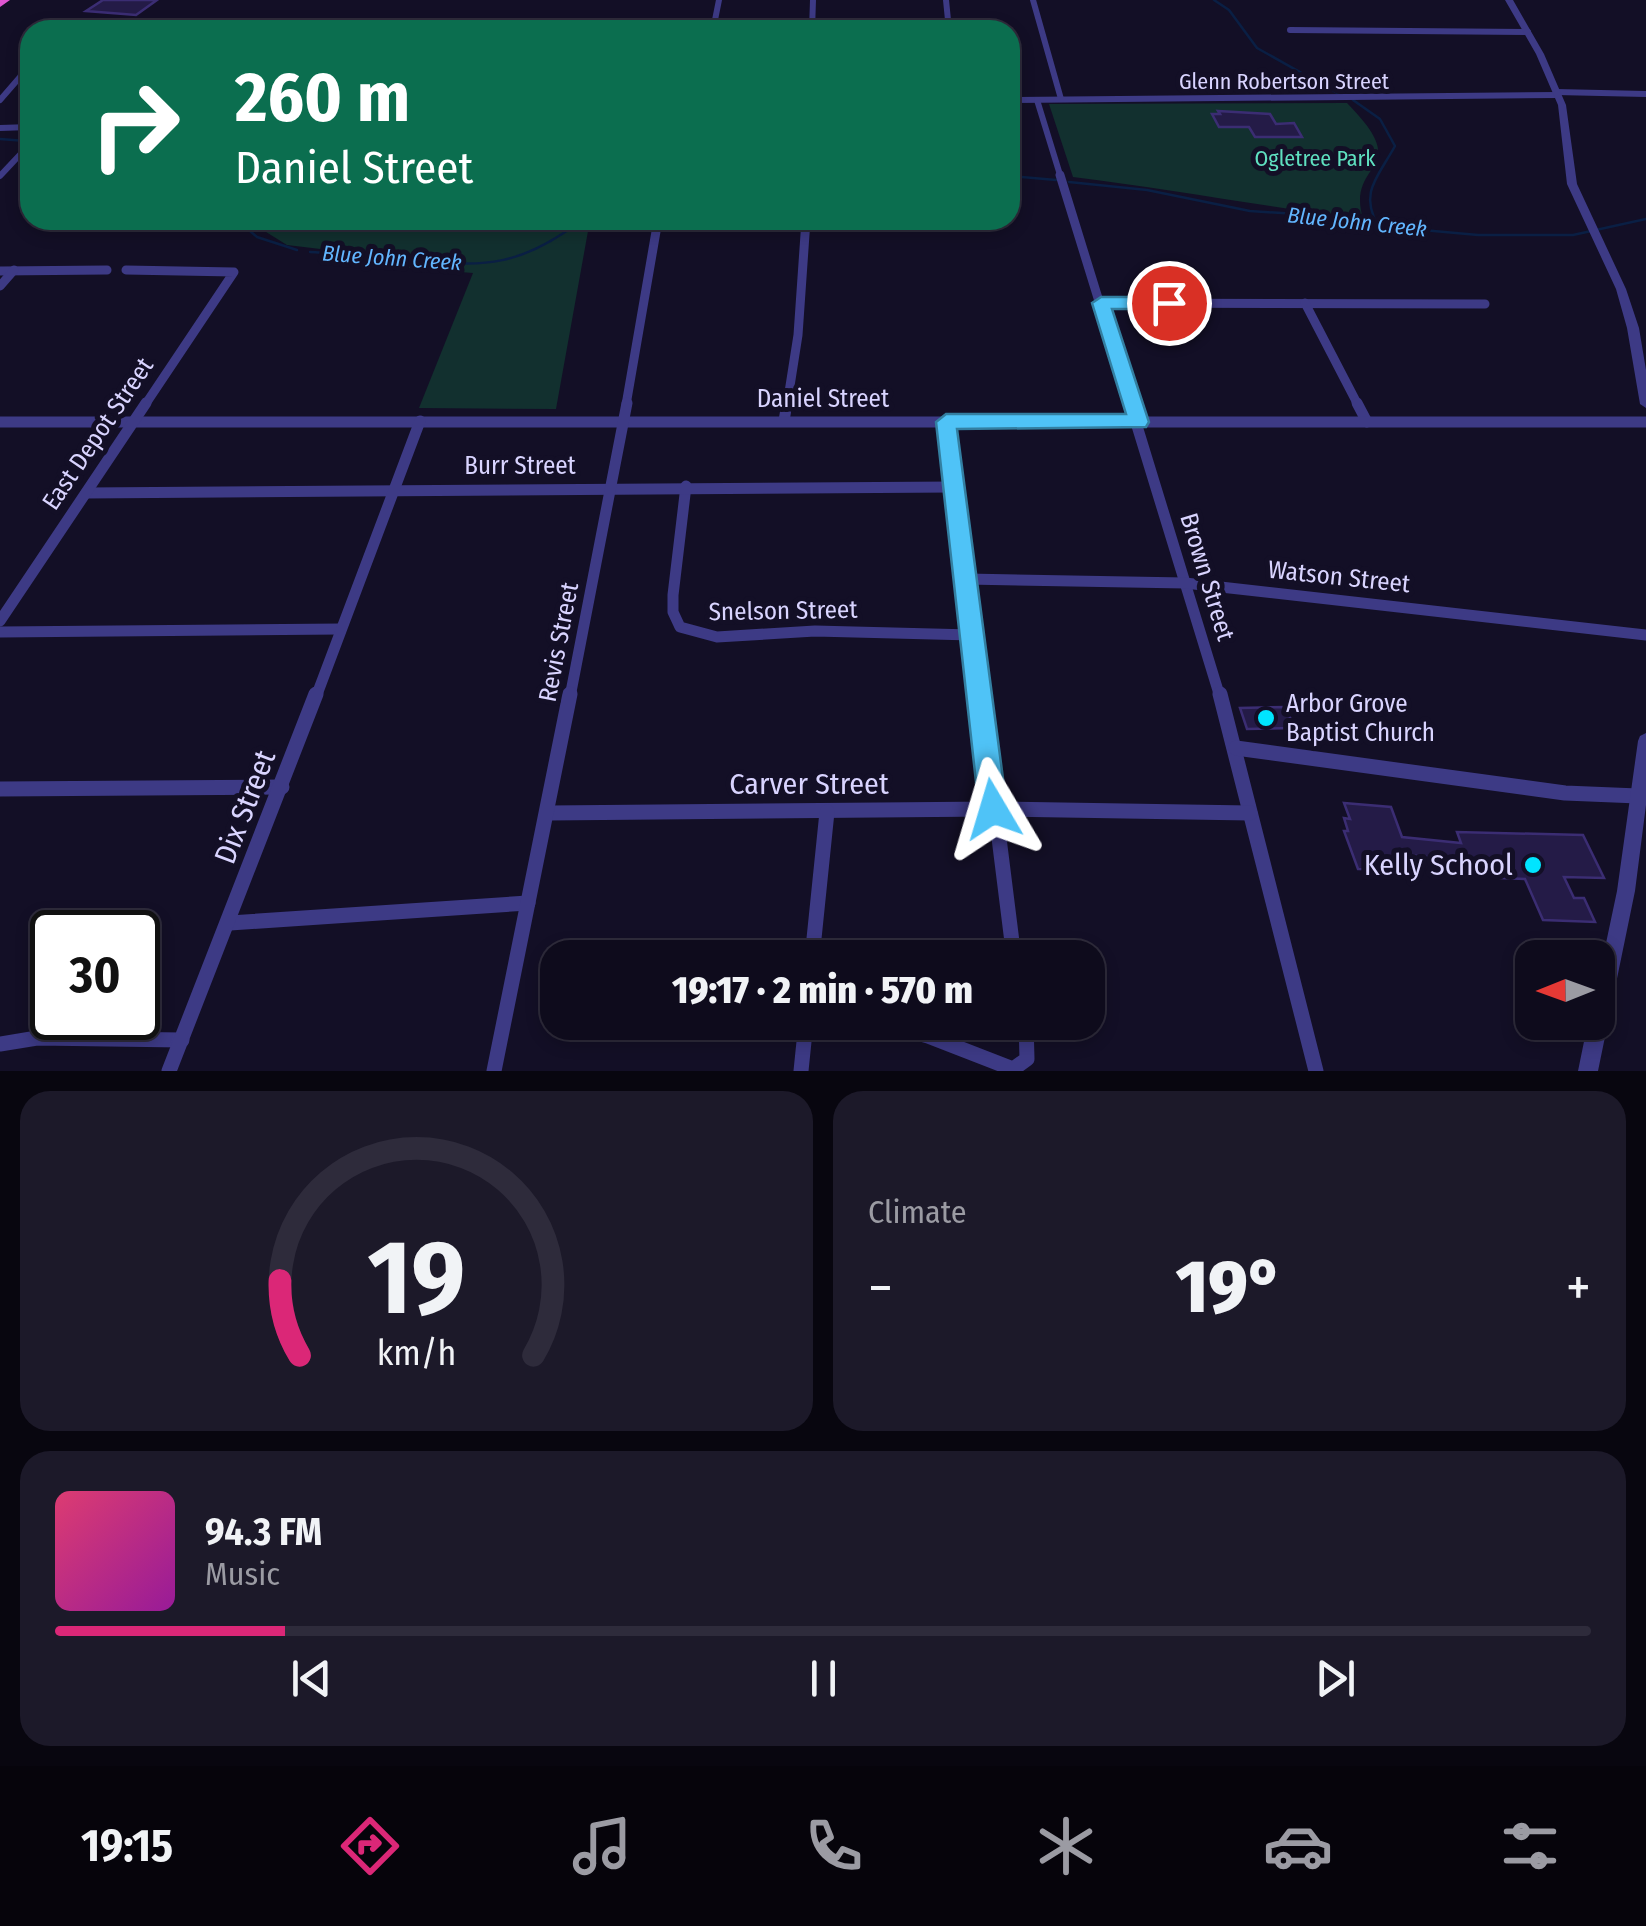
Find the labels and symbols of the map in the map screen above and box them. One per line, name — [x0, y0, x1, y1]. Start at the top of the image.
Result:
street label: Glenn Robertson Street — [1179, 68, 1390, 95]
park label: Ogletree Park — [1255, 145, 1376, 172]
water label: Blue John Creek — [1286, 201, 1428, 243]
water label: Blue John Creek — [321, 240, 463, 276]
pin — [1127, 261, 1212, 346]
street label: East Depot Street — [36, 352, 160, 516]
street label: Daniel Street — [757, 384, 890, 414]
street label: Burr Street — [464, 451, 577, 481]
street label: Brown Street — [1173, 510, 1241, 645]
street label: Watson Street — [1266, 555, 1412, 599]
street label: Revis Street — [533, 579, 585, 704]
street label: Snelson Street — [708, 595, 859, 627]
place label: Arbor Grove Baptist Church — [1286, 689, 1435, 748]
marker: Arbor Grove Baptist Church — [1255, 707, 1277, 729]
street label: Dix Street — [207, 745, 283, 869]
position arrow — [941, 757, 1045, 861]
street label: Carver Street — [729, 766, 889, 802]
place label: Kelly School — [1364, 847, 1513, 883]
marker: Kelly School — [1522, 854, 1544, 876]
speed limit sign: 30 — [30, 910, 160, 1040]
north arrow — [1515, 940, 1615, 1040]

